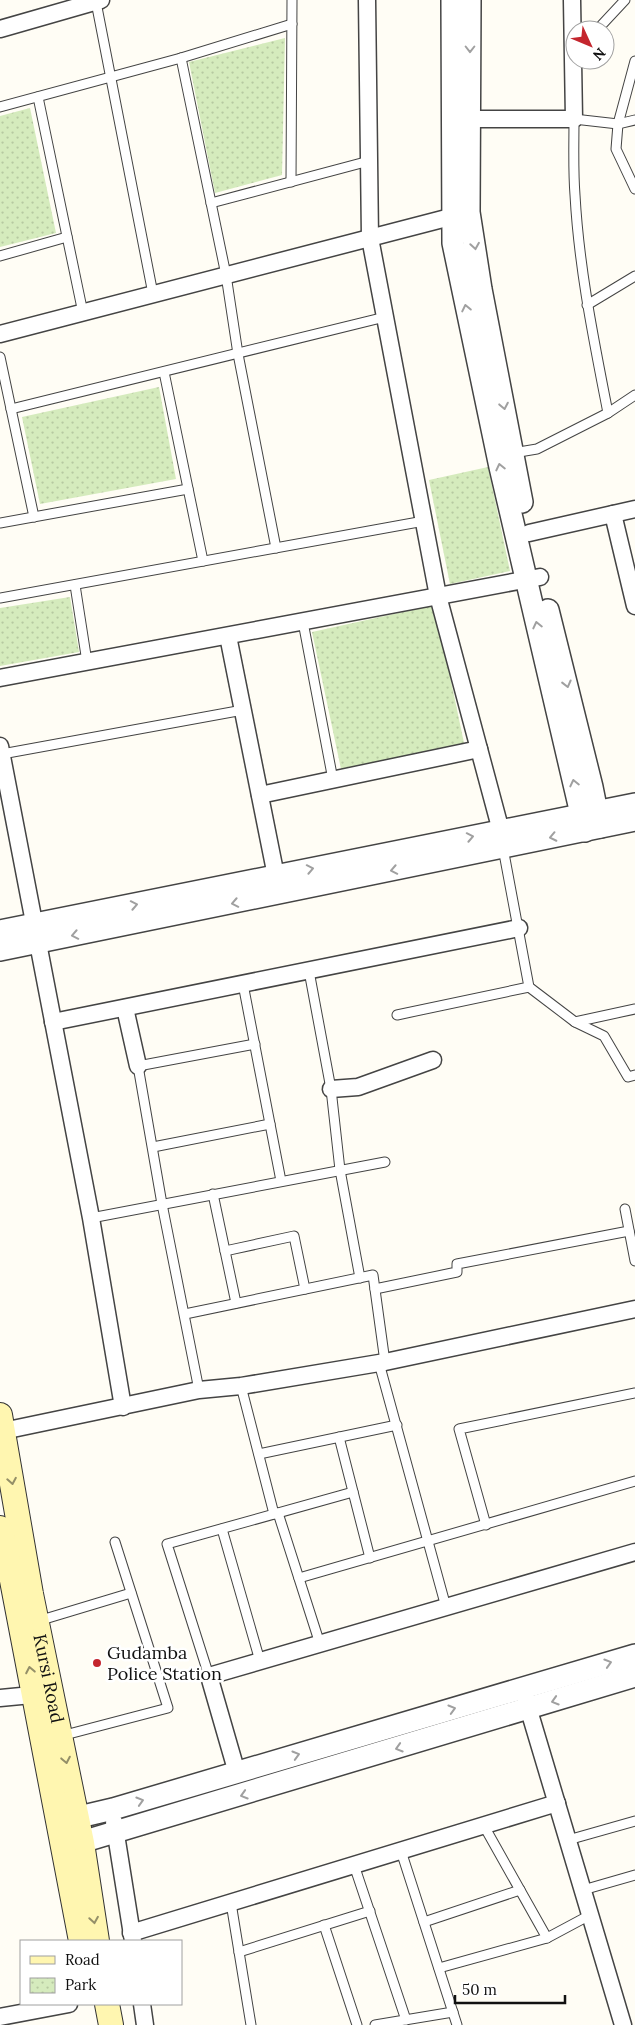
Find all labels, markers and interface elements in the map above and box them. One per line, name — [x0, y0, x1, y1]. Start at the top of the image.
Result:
north arrow — [565, 20, 615, 70]
text: N — [589, 44, 610, 64]
one-way arrow — [465, 45, 475, 53]
one-way arrow — [469, 241, 479, 250]
one-way arrow — [461, 303, 472, 312]
one-way arrow — [498, 401, 508, 410]
one-way arrow — [495, 462, 506, 471]
one-way arrow — [532, 621, 543, 630]
one-way arrow — [561, 679, 572, 688]
one-way arrow — [569, 779, 580, 788]
one-way arrow — [465, 832, 474, 843]
one-way arrow — [549, 832, 558, 842]
one-way arrow — [306, 865, 315, 875]
one-way arrow — [390, 865, 398, 875]
one-way arrow — [230, 897, 239, 907]
one-way arrow — [129, 900, 138, 910]
one-way arrow — [71, 929, 80, 940]
one-way arrow — [6, 1476, 16, 1485]
street label: Kursi Road — [28, 1632, 69, 1725]
place label: Gudamba Police Station — [107, 1641, 222, 1685]
marker: Gudamba Police Station — [91, 1657, 103, 1669]
one-way arrow — [603, 1658, 611, 1668]
one-way arrow — [25, 1665, 35, 1674]
one-way arrow — [551, 1695, 559, 1705]
one-way arrow — [447, 1705, 455, 1715]
one-way arrow — [396, 1742, 404, 1752]
one-way arrow — [291, 1751, 300, 1761]
one-way arrow — [60, 1756, 70, 1765]
one-way arrow — [240, 1789, 248, 1799]
one-way arrow — [136, 1797, 144, 1807]
one-way arrow — [89, 1916, 99, 1925]
legend — [20, 1940, 182, 2005]
text: Road — [65, 1950, 100, 1969]
scale bar — [455, 1972, 565, 2004]
text: Park — [65, 1975, 96, 1994]
text: 50 m — [462, 1980, 497, 1999]

